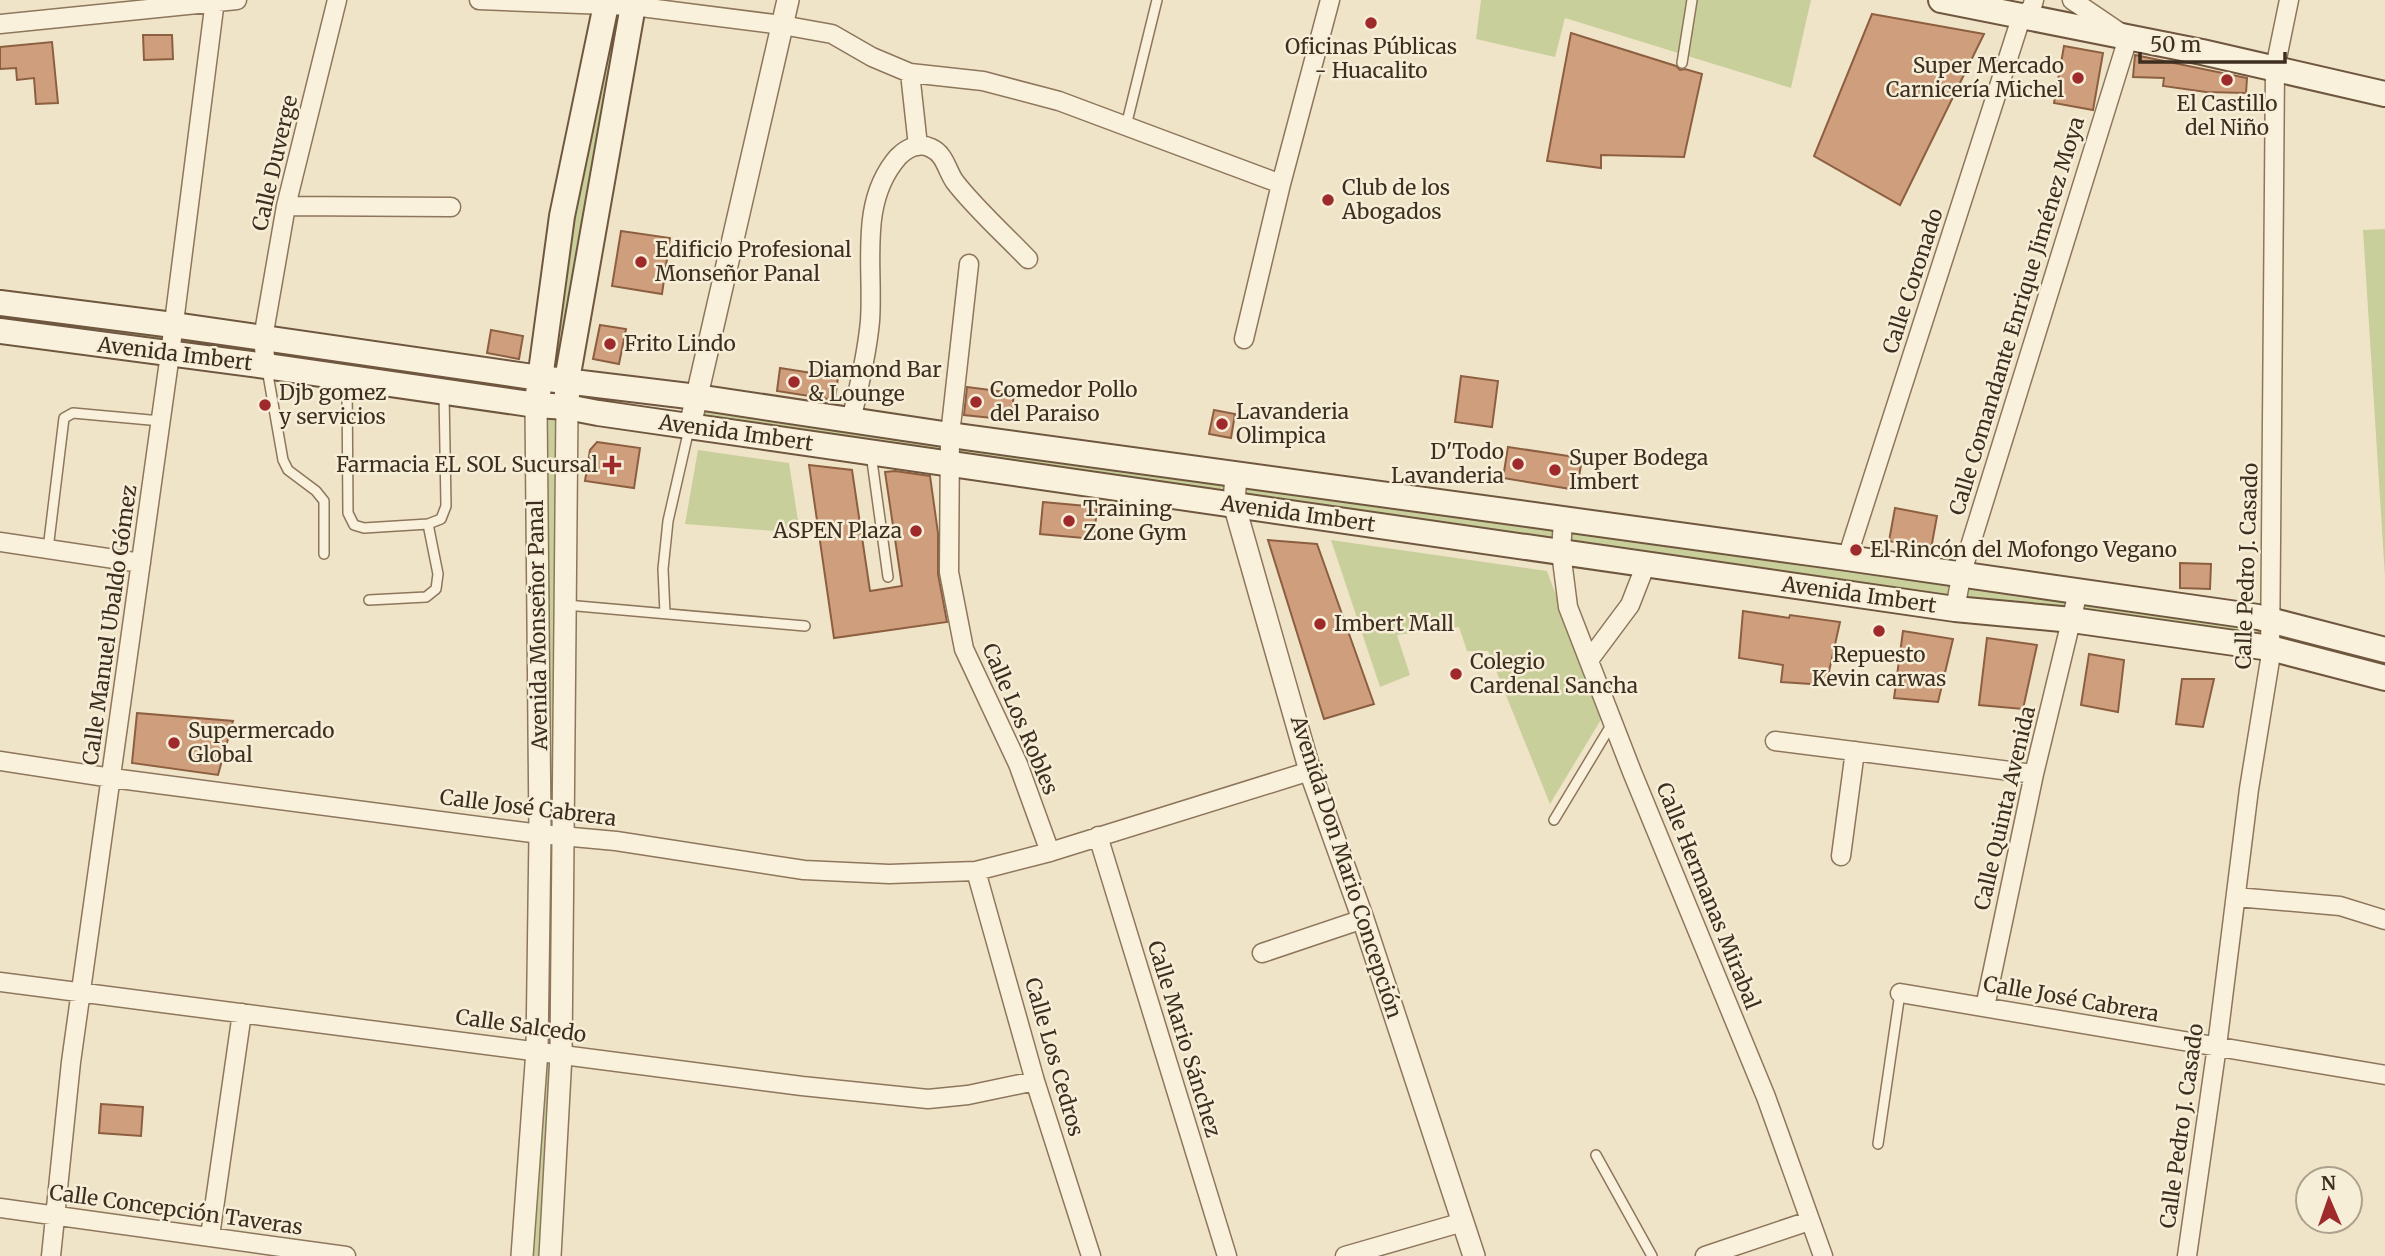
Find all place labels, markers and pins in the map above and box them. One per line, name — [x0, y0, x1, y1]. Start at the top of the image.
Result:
marker: Oficinas Públicas - Huacalito — [1363, 15, 1379, 31]
place label: Oficinas Públicas - Huacalito — [1285, 33, 1457, 84]
place label: Super Mercado Carnicería Michel — [1886, 52, 2065, 103]
marker: Super Mercado Carnicería Michel — [2070, 70, 2086, 86]
marker: El Castillo del Niño — [2219, 72, 2235, 88]
place label: El Castillo del Niño — [2177, 90, 2277, 141]
place label: Club de los Abogados — [1341, 174, 1450, 225]
marker: Club de los Abogados — [1320, 192, 1336, 208]
place label: Edificio Profesional Monseñor Panal — [655, 236, 852, 287]
marker: Edificio Profesional Monseñor Panal — [633, 254, 649, 270]
place label: Frito Lindo — [624, 330, 736, 357]
marker: Frito Lindo — [602, 336, 618, 352]
place label: Diamond Bar & Lounge — [808, 356, 942, 407]
marker: Diamond Bar & Lounge — [786, 374, 802, 390]
place label: Comedor Pollo del Paraiso — [990, 376, 1138, 427]
place label: Djb gomez y servicios — [279, 379, 387, 430]
marker: Comedor Pollo del Paraiso — [968, 394, 984, 410]
marker: Djb gomez y servicios — [257, 397, 273, 413]
place label: Lavanderia Olimpica — [1236, 398, 1349, 449]
marker: Lavanderia Olimpica — [1214, 416, 1230, 432]
place label: D'Todo Lavanderia — [1391, 438, 1504, 489]
place label: Super Bodega Imbert — [1569, 444, 1708, 495]
place label: Farmacia EL SOL Sucursal — [336, 451, 598, 478]
marker: D'Todo Lavanderia — [1510, 456, 1526, 472]
marker: Farmacia EL SOL Sucursal — [604, 457, 620, 473]
marker: Super Bodega Imbert — [1547, 462, 1563, 478]
place label: Training Zone Gym — [1083, 495, 1187, 546]
marker: Training Zone Gym — [1061, 513, 1077, 529]
place label: ASPEN Plaza — [772, 517, 902, 544]
marker: ASPEN Plaza — [908, 523, 924, 539]
place label: El Rincón del Mofongo Vegano — [1870, 536, 2177, 563]
marker: El Rincón del Mofongo Vegano — [1848, 542, 1864, 558]
place label: Imbert Mall — [1334, 610, 1455, 637]
marker: Imbert Mall — [1312, 616, 1328, 632]
marker: Repuesto Kevin carwas — [1871, 623, 1887, 639]
place label: Repuesto Kevin carwas — [1812, 641, 1946, 692]
place label: Colegio Cardenal Sancha — [1470, 648, 1638, 699]
marker: Colegio Cardenal Sancha — [1448, 666, 1464, 682]
place label: Supermercado Global — [188, 717, 335, 768]
marker: Supermercado Global — [166, 735, 182, 751]

